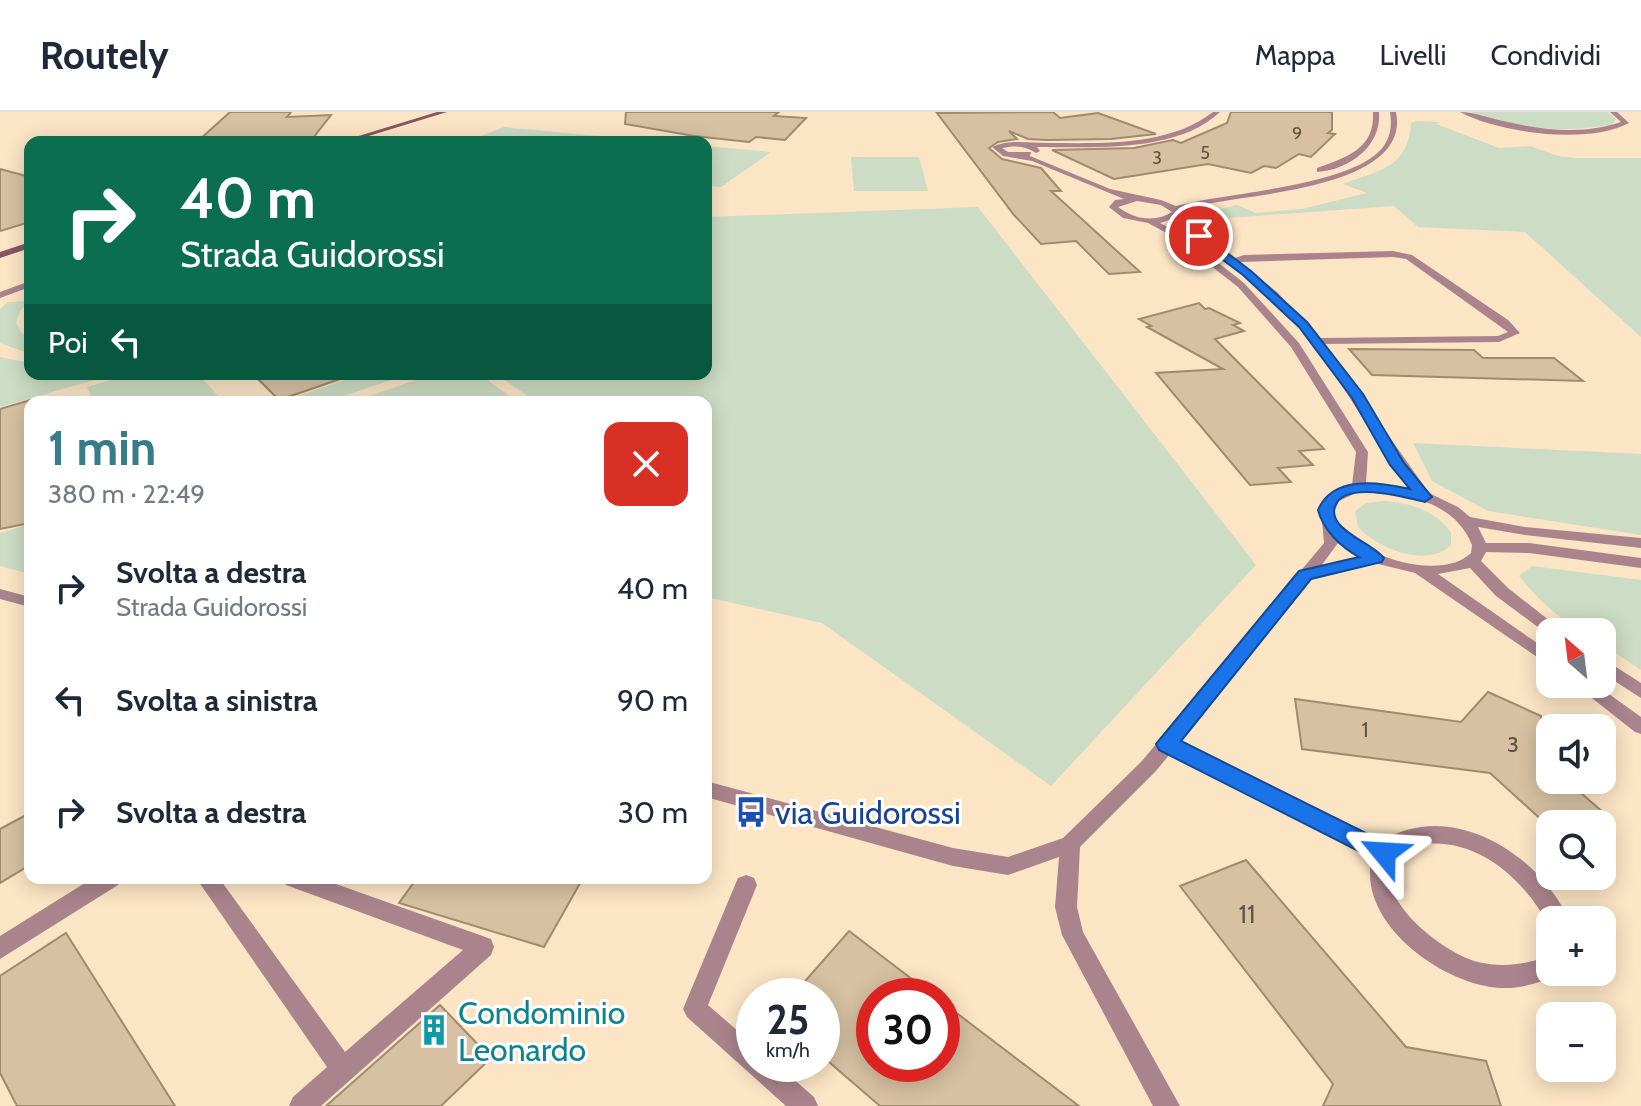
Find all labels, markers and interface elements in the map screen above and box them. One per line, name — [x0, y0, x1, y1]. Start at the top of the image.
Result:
text: Routely — [40, 32, 169, 79]
text: Mappa — [1255, 38, 1335, 72]
text: Livelli — [1379, 38, 1446, 72]
text: Condividi — [1490, 38, 1601, 72]
house number: 9 — [1292, 123, 1302, 145]
house number: 5 — [1200, 142, 1210, 164]
house number: 3 — [1152, 147, 1162, 169]
text: 40 m — [180, 164, 316, 232]
icon: right — [48, 168, 152, 272]
pin — [1165, 202, 1233, 270]
icon: arrive — [1177, 214, 1221, 258]
text: Strada Guidorossi — [180, 232, 445, 276]
icon: left — [104, 320, 148, 364]
text: Poi — [48, 324, 88, 361]
text: 1 min — [48, 419, 156, 477]
button: close — [604, 422, 688, 506]
text: 380 m · 22:49 — [48, 478, 205, 510]
text: Svolta a destra — [116, 554, 307, 591]
icon: right — [48, 566, 92, 610]
text: 40 m — [617, 570, 688, 607]
text: Strada Guidorossi — [116, 591, 307, 623]
north arrow — [1536, 618, 1616, 698]
map controls — [1536, 618, 1616, 1082]
icon: left — [48, 678, 92, 722]
text: Svolta a sinistra — [116, 682, 318, 719]
text: 90 m — [617, 682, 688, 719]
button: sound — [1536, 714, 1616, 794]
house number: 1 — [1361, 716, 1369, 743]
house number: 3 — [1507, 731, 1519, 758]
icon: right — [48, 790, 92, 834]
place label: via Guidorossi — [775, 793, 961, 832]
text: Svolta a destra — [116, 794, 307, 831]
text: 30 m — [618, 794, 688, 831]
bus stop icon: via Guidorossi — [734, 795, 768, 829]
button: search — [1536, 810, 1616, 890]
position arrow — [1342, 811, 1426, 895]
house number: 11 — [1239, 898, 1255, 930]
button: + — [1536, 906, 1616, 986]
speed limit sign: 30 — [856, 978, 960, 1082]
place label: Condominio Leonardo — [458, 993, 625, 1069]
text: 25 — [767, 995, 809, 1044]
button: − — [1536, 1002, 1616, 1082]
building icon: Condominio Leonardo — [417, 1013, 451, 1047]
text: km/h — [766, 1038, 810, 1062]

